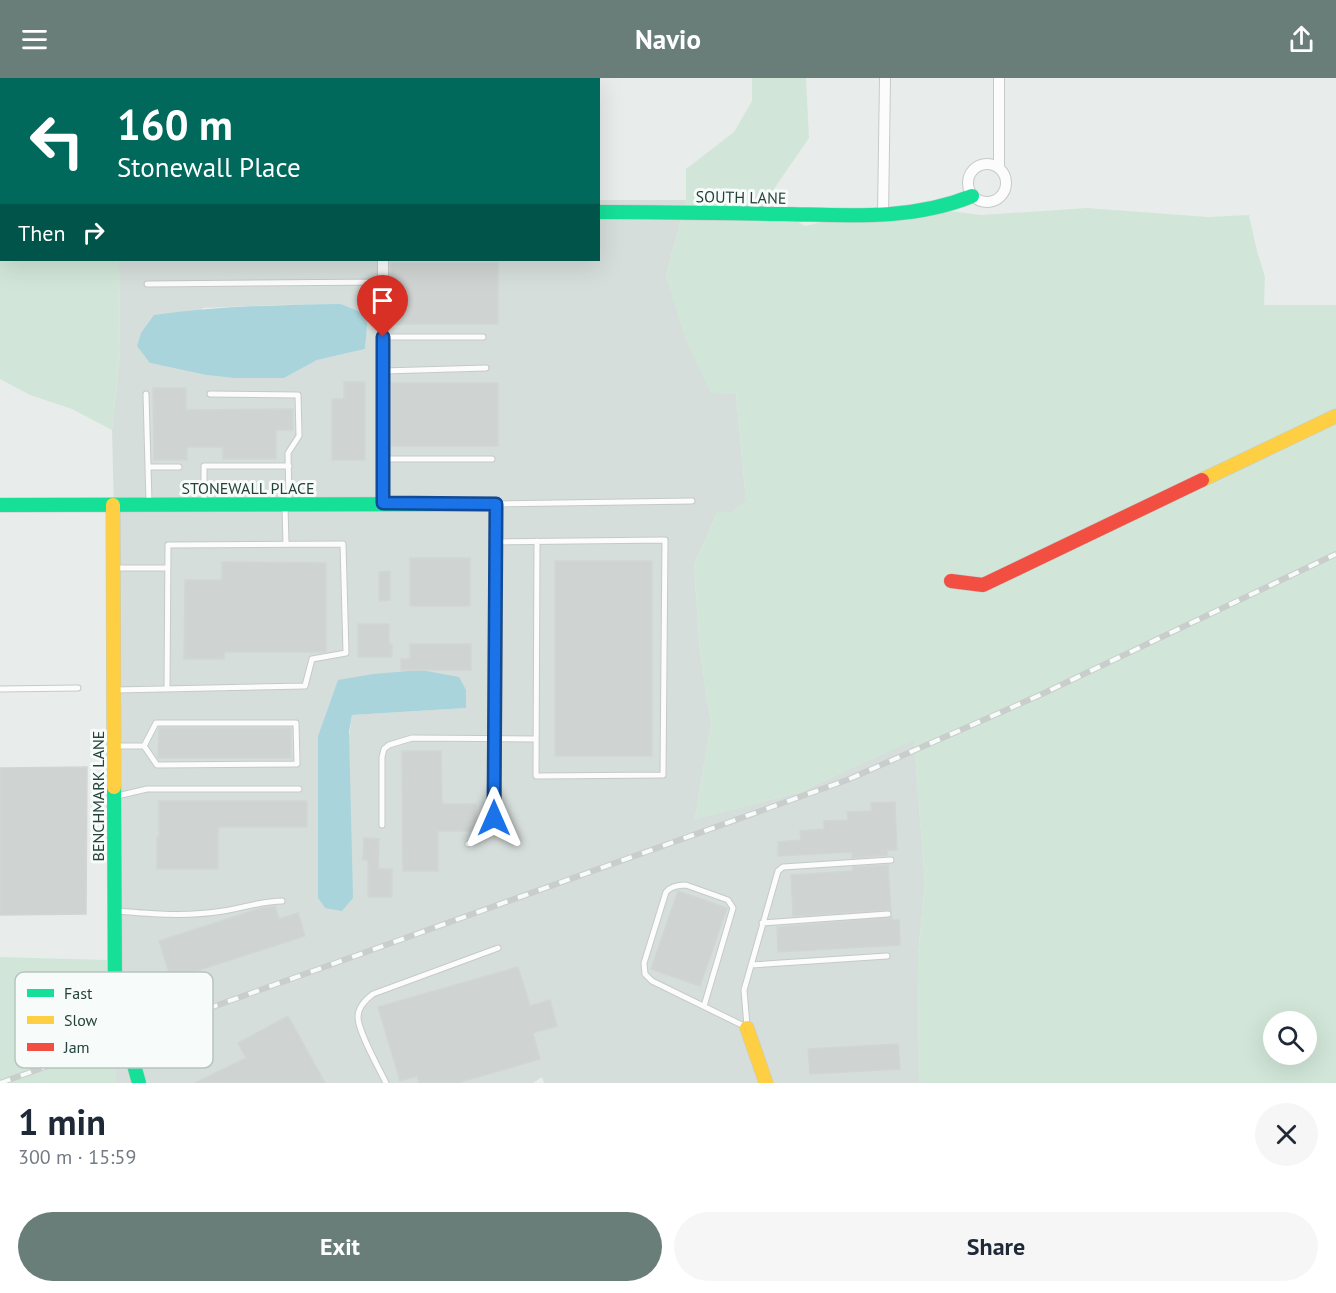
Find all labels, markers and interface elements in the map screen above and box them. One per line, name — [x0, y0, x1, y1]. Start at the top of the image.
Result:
text: Navio — [635, 22, 701, 56]
icon: menu — [18, 23, 51, 56]
icon: share — [1285, 23, 1318, 56]
text: 160 m — [117, 97, 233, 152]
icon: left — [18, 102, 96, 180]
text: Stonewall Place — [117, 150, 301, 184]
street label: SOUTH LANE — [695, 186, 787, 208]
icon: right — [77, 216, 110, 249]
text: Then — [18, 219, 65, 247]
pin — [357, 275, 408, 337]
icon: arrive — [366, 284, 399, 317]
street label: STONEWALL PLACE — [181, 478, 315, 498]
street label: BENCHMARK LANE — [88, 731, 108, 861]
position arrow — [462, 786, 526, 850]
legend — [15, 972, 213, 1068]
text: Fast — [64, 983, 93, 1003]
text: Slow — [64, 1010, 98, 1030]
map controls — [1263, 1011, 1317, 1065]
button: search — [1263, 1011, 1317, 1065]
text: Jam — [63, 1037, 90, 1057]
text: 1 min — [18, 1098, 106, 1145]
button: close — [1255, 1103, 1318, 1166]
text: 300 m · 15:59 — [18, 1144, 136, 1170]
button: Exit — [18, 1212, 662, 1281]
button: Share — [674, 1212, 1318, 1281]

